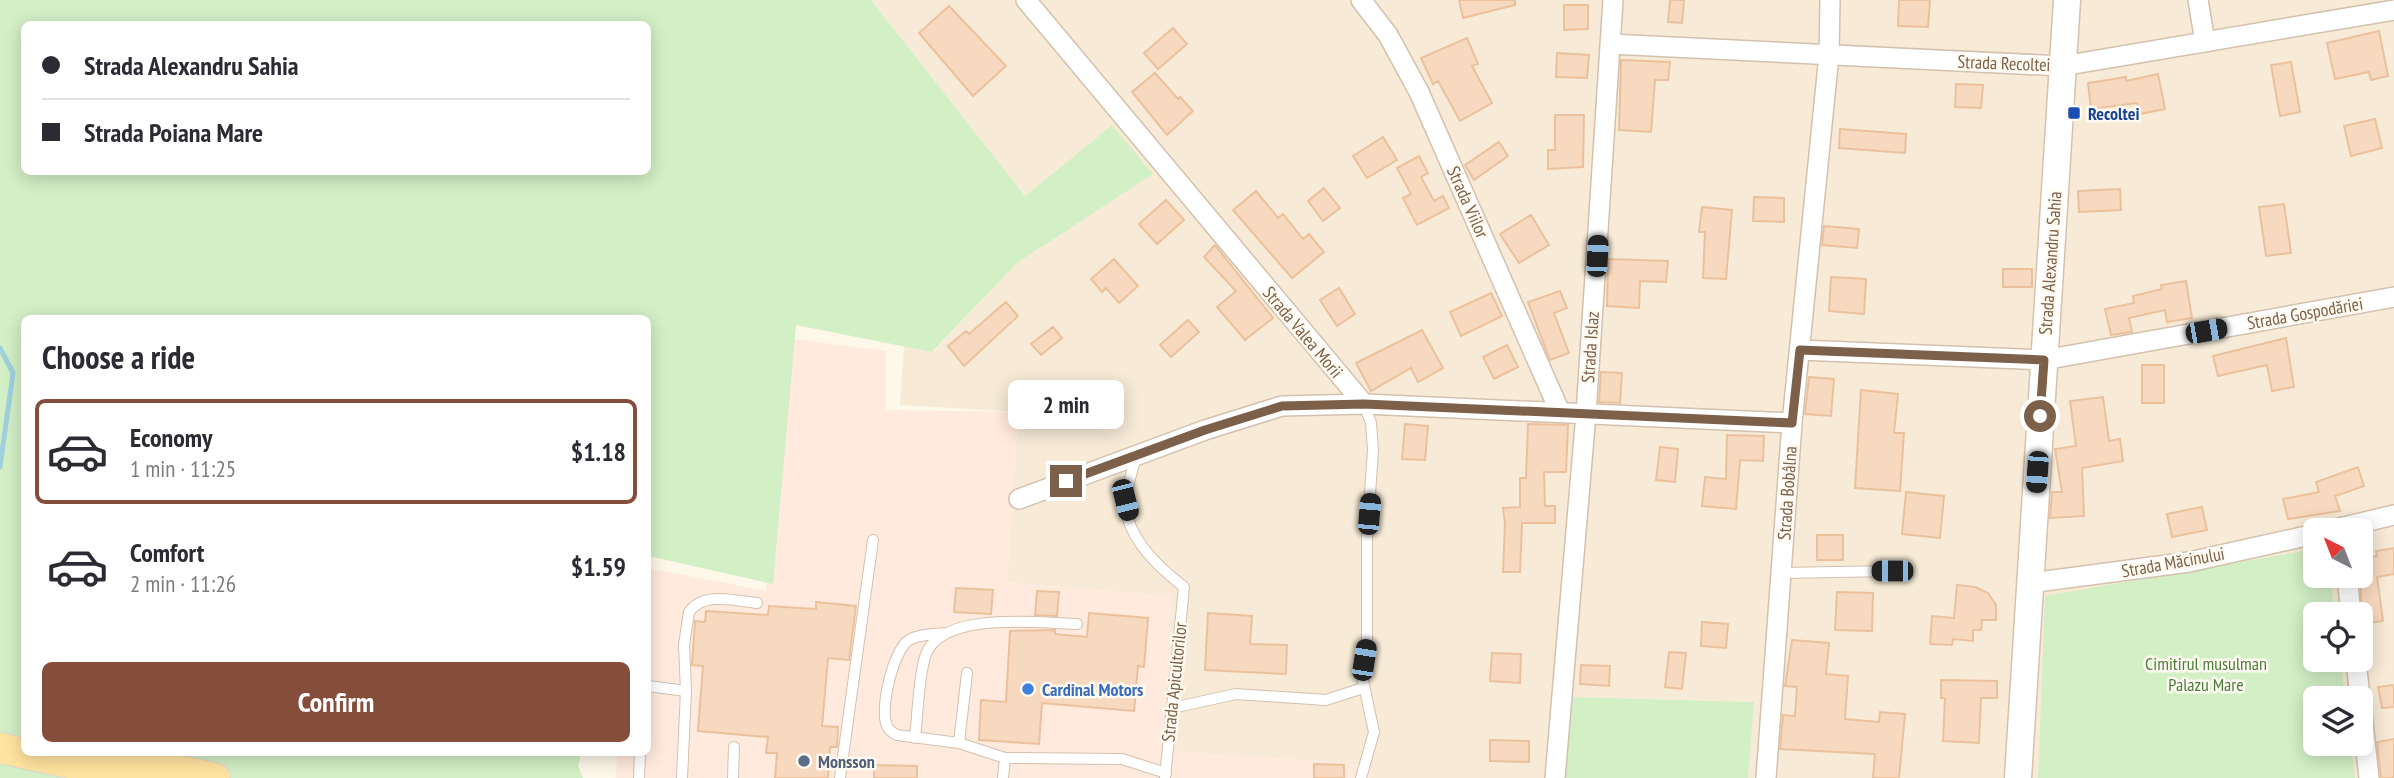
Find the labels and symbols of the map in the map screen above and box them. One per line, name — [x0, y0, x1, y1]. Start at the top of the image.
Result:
street label: Strada Recoltei — [1957, 50, 2051, 76]
place label: Recoltei — [2088, 102, 2139, 125]
marker: Recoltei — [2066, 105, 2082, 121]
street label: Strada Viilor — [1442, 163, 1494, 242]
street label: Strada Alexandru Sahia — [2034, 191, 2066, 335]
car — [1586, 234, 1609, 278]
street label: Strada Valea Morii — [1258, 281, 1348, 383]
street label: Strada Gospodăriei — [2245, 292, 2365, 334]
street label: Strada Islaz — [1576, 310, 1604, 384]
car — [2184, 317, 2229, 345]
callout: 2 min — [1008, 379, 1124, 428]
route start — [2024, 400, 2056, 432]
street label: Strada Bobâlna — [1772, 445, 1802, 541]
car — [2026, 450, 2049, 494]
route end — [1050, 465, 1082, 497]
car — [1110, 477, 1141, 523]
car — [1357, 492, 1382, 536]
north arrow — [2303, 518, 2373, 588]
street label: Strada Măcinului — [2120, 542, 2226, 582]
car — [1872, 561, 1914, 582]
street label: Strada Apicultorilor — [1156, 621, 1192, 743]
car — [1351, 638, 1378, 682]
park label: Cimitirul musulman Palazu Mare — [2145, 652, 2267, 696]
place label: Cardinal Motors — [1042, 678, 1143, 701]
marker: Cardinal Motors — [1020, 681, 1036, 697]
place label: Monsson — [818, 750, 875, 773]
marker: Monsson — [796, 753, 812, 769]

